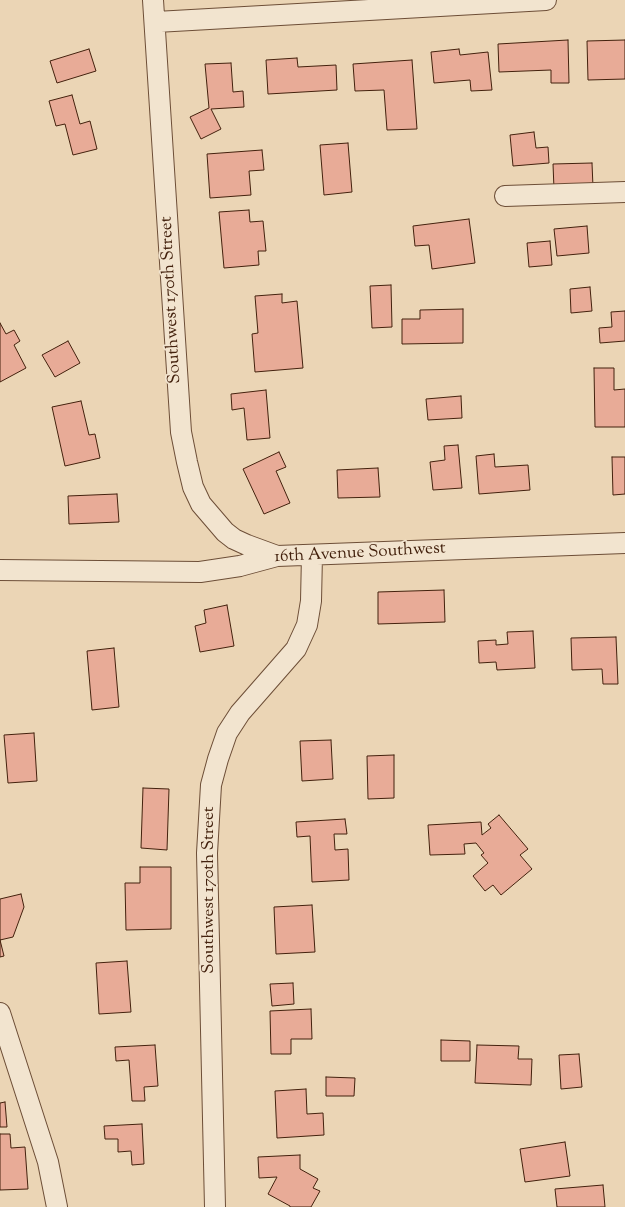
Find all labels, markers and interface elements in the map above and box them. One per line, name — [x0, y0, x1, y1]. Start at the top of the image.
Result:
street label: Southwest 170th Street — [157, 216, 187, 384]
street label: 16th Avenue Southwest — [274, 539, 446, 569]
street label: Southwest 170th Street — [200, 806, 220, 974]

